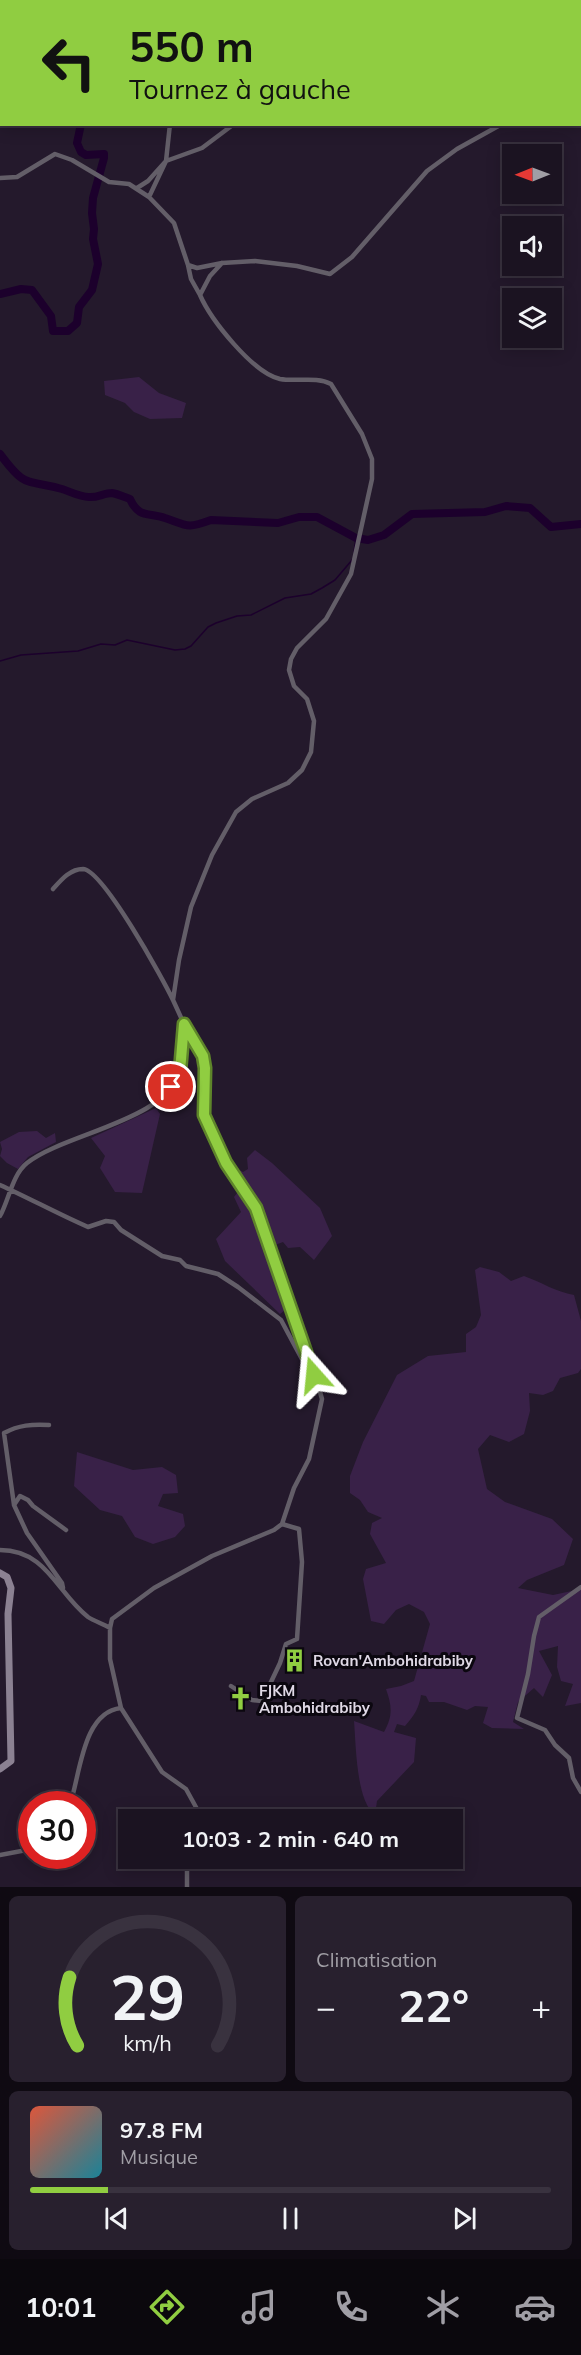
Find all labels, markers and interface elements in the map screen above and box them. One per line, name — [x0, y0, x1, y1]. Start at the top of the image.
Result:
text: 550 m — [129, 20, 254, 73]
icon: left — [30, 24, 108, 102]
text: Tournez à gauche — [129, 72, 351, 106]
north arrow — [502, 144, 562, 204]
map controls — [502, 144, 562, 348]
button: sound — [502, 216, 562, 276]
button: layers — [502, 288, 562, 348]
pin — [145, 1061, 196, 1112]
icon: arrive — [154, 1070, 187, 1103]
position arrow — [282, 1343, 346, 1407]
building icon: Rovan'Ambohidrabiby — [282, 1647, 308, 1673]
place label: Rovan'Ambohidrabiby — [313, 1651, 474, 1670]
place label: FJKM Ambohidrabiby — [259, 1681, 371, 1717]
church icon: FJKM Ambohidrabiby — [228, 1686, 254, 1712]
speed limit sign: 30 — [18, 1791, 96, 1869]
text: 10:03 · 2 min · 640 m — [182, 1825, 399, 1853]
text: Climatisation — [316, 1947, 437, 1972]
text: 29 — [110, 1957, 185, 2036]
text: 22° — [398, 1977, 469, 2033]
text: − — [316, 1986, 336, 2027]
text: + — [531, 1986, 551, 2027]
text: km/h — [123, 2029, 172, 2056]
text: 97.8 FM — [120, 2116, 203, 2144]
text: Musique — [120, 2144, 198, 2169]
icon: previous — [100, 2202, 133, 2235]
icon: pause — [274, 2202, 307, 2235]
icon: next — [448, 2202, 481, 2235]
icon: directions — [146, 2286, 188, 2328]
icon: music — [238, 2286, 280, 2328]
icon: phone — [330, 2286, 372, 2328]
icon: climate — [422, 2286, 464, 2328]
icon: car — [514, 2286, 556, 2328]
text: 10:01 — [25, 2290, 96, 2324]

